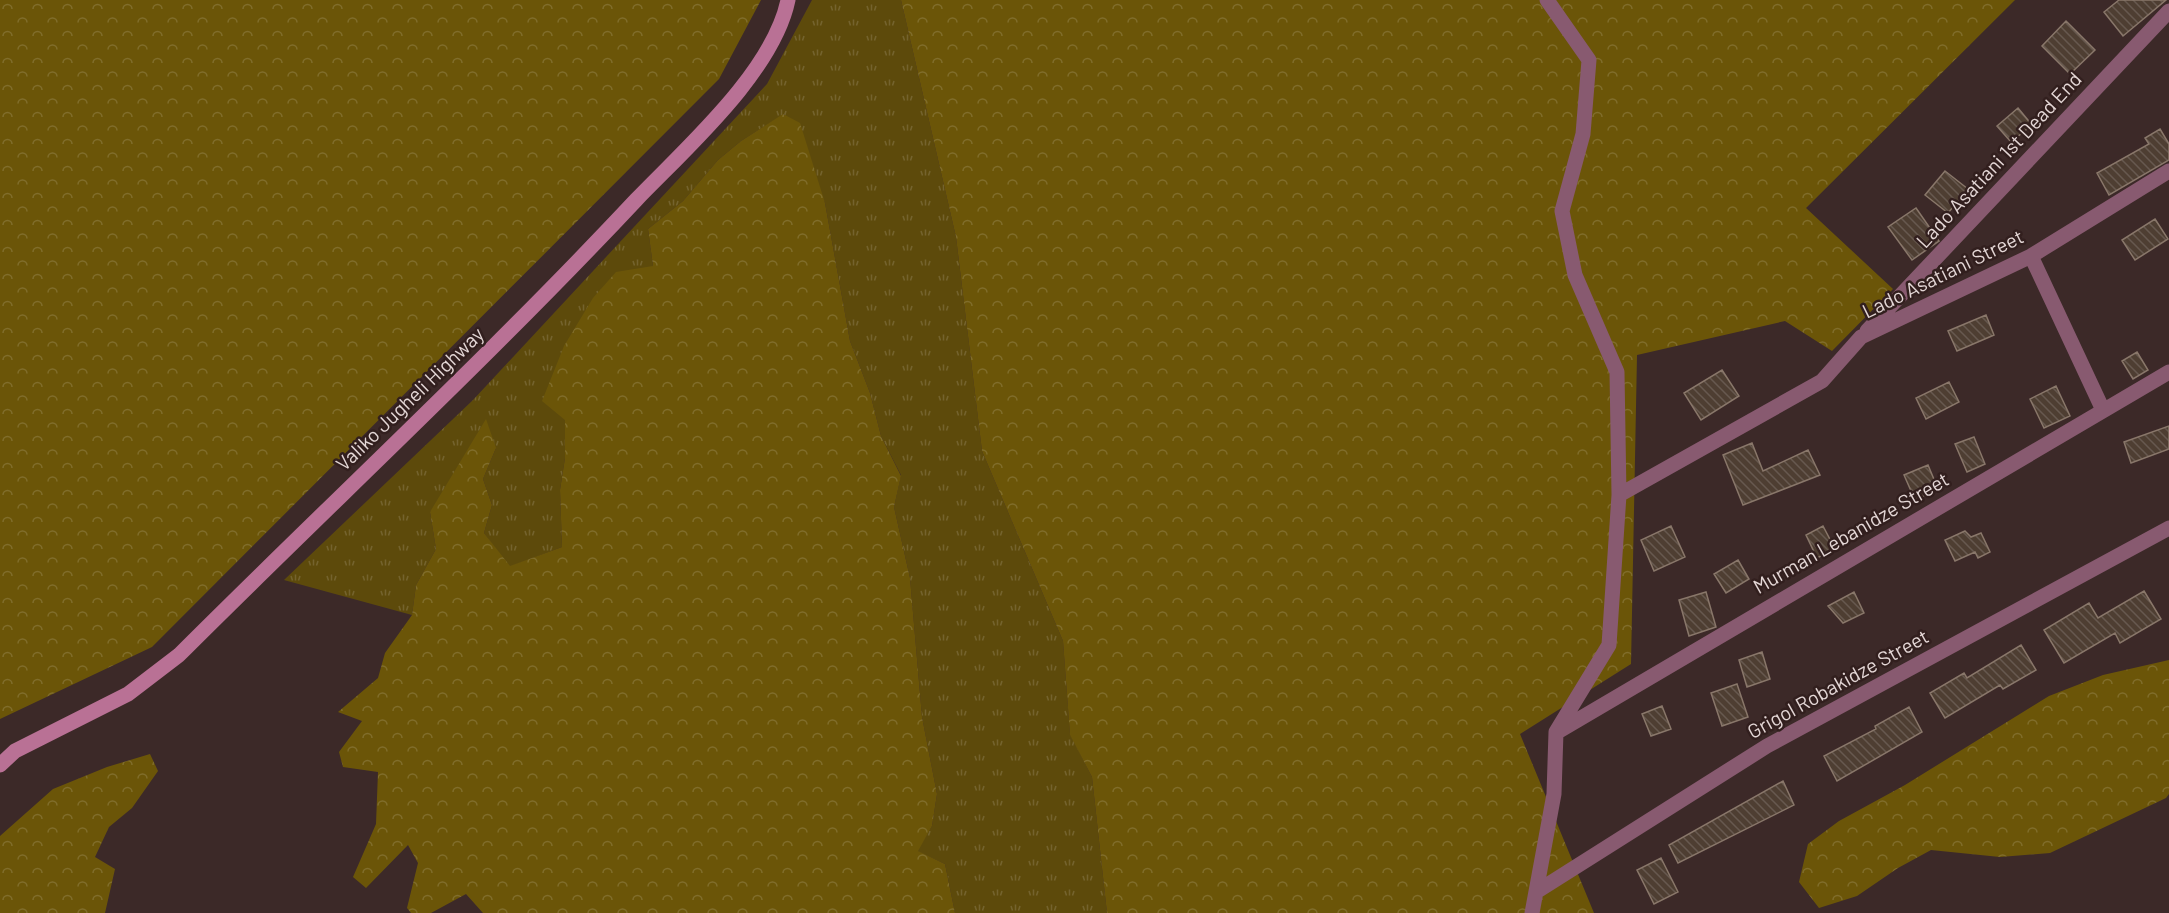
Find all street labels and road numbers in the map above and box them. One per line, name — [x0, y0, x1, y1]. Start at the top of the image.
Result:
street label: Lado Asatiani 1st Dead End — [1911, 67, 2086, 252]
street label: Lado Asatiani Street — [1858, 224, 2027, 323]
street label: Valiko Jugheli Highway — [330, 321, 488, 475]
street label: Murman Lebanidze Street — [1748, 466, 1953, 598]
street label: Grigol Robakidze Street — [1743, 623, 1932, 743]

